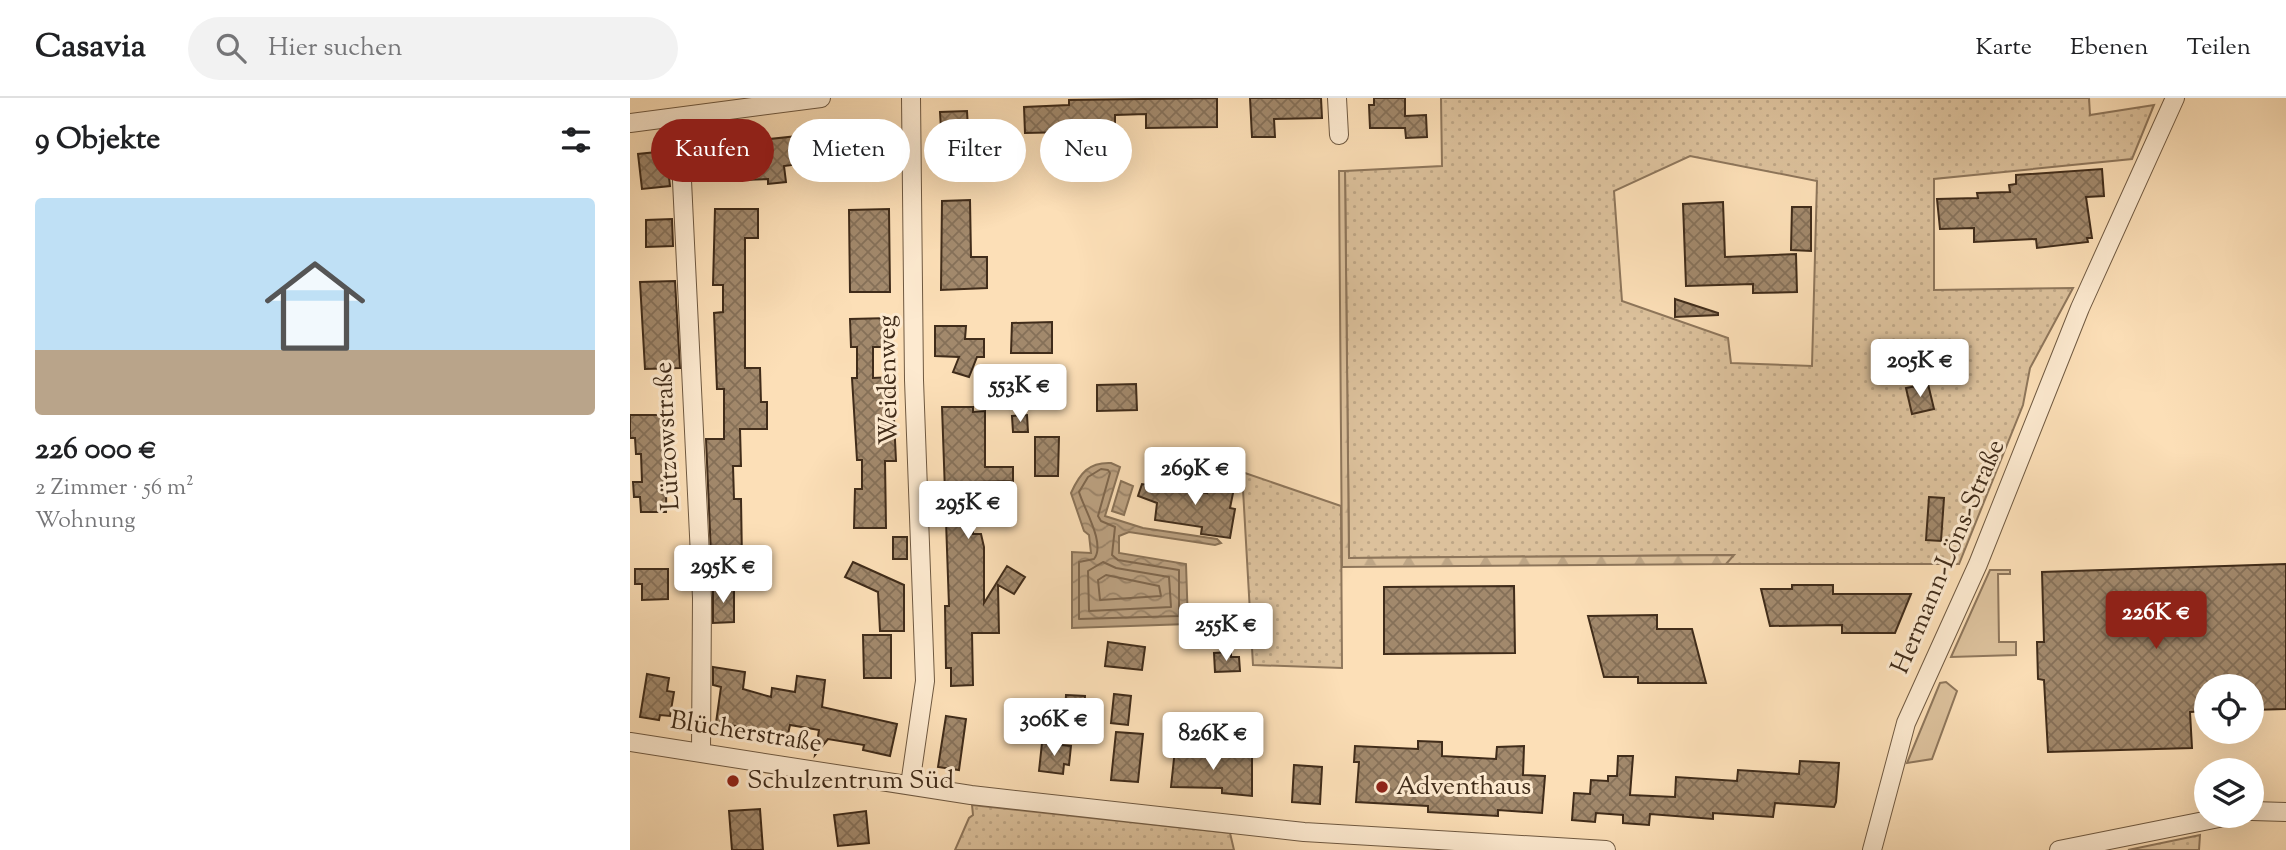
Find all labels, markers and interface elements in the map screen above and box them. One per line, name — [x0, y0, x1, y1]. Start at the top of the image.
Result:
search box — [188, 17, 678, 80]
text: Casavia — [35, 24, 146, 72]
icon: search — [212, 29, 250, 67]
text: Hier suchen — [268, 30, 402, 67]
text: Karte — [1975, 31, 2032, 65]
text: Ebenen — [2070, 31, 2148, 65]
text: Teilen — [2186, 31, 2251, 65]
text: 9 Objekte — [35, 119, 160, 162]
chip: Kaufen — [651, 119, 774, 182]
chip: Mieten — [788, 119, 910, 182]
chip: Filter — [924, 119, 1026, 182]
chip: Neu — [1040, 119, 1132, 182]
icon: filters — [557, 121, 595, 159]
icon: home — [252, 243, 378, 369]
street label: Weidenweg — [869, 314, 909, 446]
pin: 205K € — [1863, 340, 1977, 399]
text: 205K € — [1887, 345, 1953, 378]
street label: Lützowstraße — [646, 361, 690, 511]
pin: 553K € — [963, 364, 1077, 424]
text: 553K € — [990, 370, 1050, 403]
text: 226 000 € — [35, 429, 157, 472]
street label: Hermann-Löns-Straße — [1883, 434, 2015, 680]
pin: 269K € — [1138, 448, 1252, 507]
text: 269K € — [1160, 453, 1230, 486]
text: 2 Zimmer · 56 m² — [35, 472, 194, 505]
pin: 295K € — [911, 482, 1025, 541]
text: 295K € — [935, 487, 1001, 520]
text: Wohnung — [35, 505, 135, 538]
pin: 295K € — [666, 546, 780, 605]
text: 295K € — [690, 551, 756, 584]
pin: 226K € — [2099, 592, 2213, 651]
text: 226K € — [2122, 597, 2190, 630]
pin: 255K € — [1169, 603, 1283, 663]
text: 255K € — [1195, 609, 1257, 642]
map controls — [2194, 674, 2264, 828]
button: locate — [2194, 674, 2264, 744]
pin: 306K € — [997, 698, 1111, 758]
street label: Blücherstraße — [667, 703, 825, 763]
text: 306K € — [1020, 704, 1088, 737]
pin: 826K € — [1156, 712, 1270, 772]
text: 826K € — [1178, 718, 1248, 751]
button: layers — [2194, 758, 2264, 828]
place label: Schulzentrum Süd — [747, 763, 955, 800]
place label: Adventhaus — [1396, 769, 1531, 806]
marker: Schulzentrum Süd — [725, 773, 741, 789]
marker: Adventhaus — [1374, 779, 1390, 795]

